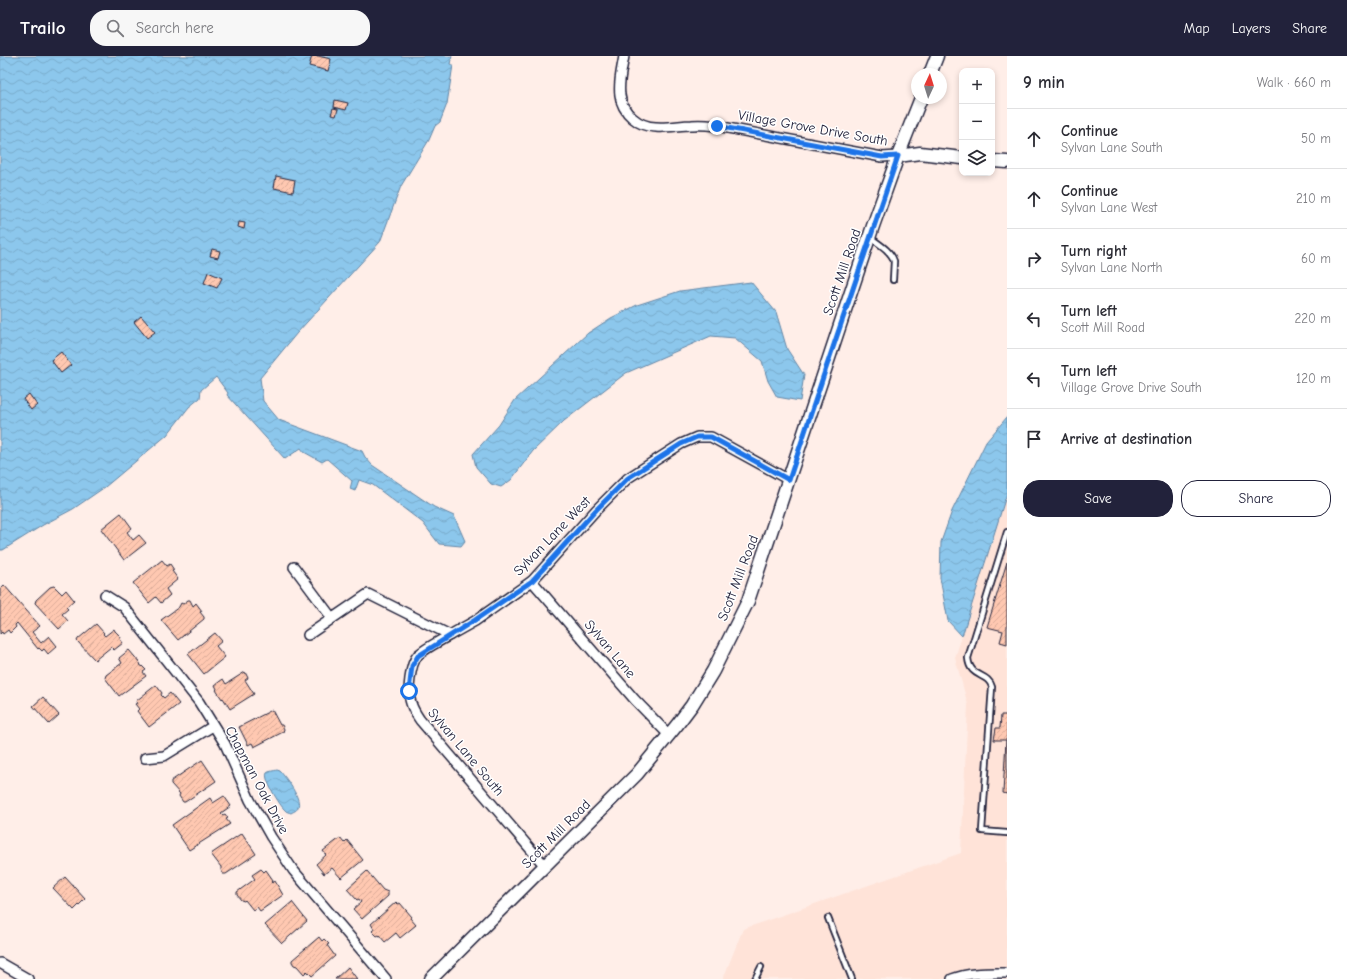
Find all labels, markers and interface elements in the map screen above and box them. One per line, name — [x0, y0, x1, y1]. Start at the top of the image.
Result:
search box — [90, 10, 370, 46]
text: Trailo — [20, 17, 66, 39]
icon: search — [104, 17, 126, 39]
text: Search here — [136, 19, 214, 37]
text: Map — [1183, 20, 1210, 37]
text: Layers — [1232, 20, 1270, 37]
text: Share — [1292, 20, 1327, 37]
north arrow — [911, 68, 947, 104]
map controls — [959, 68, 995, 176]
button: + — [959, 68, 995, 104]
text: 9 min — [1023, 73, 1065, 92]
text: Walk · 660 m — [1257, 75, 1331, 90]
button: − — [959, 104, 995, 140]
street label: Village Grove Drive South — [737, 106, 889, 150]
route end — [708, 117, 726, 135]
text: Continue — [1061, 122, 1118, 140]
icon: ahead — [1023, 128, 1045, 150]
text: 50 m — [1301, 131, 1331, 146]
button: layers — [959, 140, 995, 176]
text: Sylvan Lane South — [1061, 140, 1163, 155]
text: Continue — [1061, 182, 1118, 200]
icon: ahead — [1023, 188, 1045, 210]
text: 210 m — [1296, 191, 1331, 206]
text: Sylvan Lane West — [1061, 200, 1157, 215]
street label: Scott Mill Road — [819, 226, 865, 318]
text: Turn right — [1061, 242, 1127, 260]
icon: right — [1023, 248, 1045, 270]
text: 60 m — [1301, 251, 1331, 266]
text: Sylvan Lane North — [1061, 260, 1163, 275]
text: Turn left — [1061, 302, 1117, 320]
icon: left — [1023, 308, 1045, 330]
text: 220 m — [1294, 311, 1331, 326]
text: Scott Mill Road — [1061, 320, 1145, 335]
text: Turn left — [1061, 362, 1117, 380]
icon: left — [1023, 368, 1045, 390]
text: 120 m — [1296, 371, 1331, 386]
text: Village Grove Drive South — [1061, 380, 1202, 395]
icon: arrive — [1023, 428, 1045, 450]
text: Arrive at destination — [1061, 430, 1192, 448]
button: Save — [1023, 480, 1173, 517]
button: Share — [1181, 480, 1331, 517]
street label: Sylvan Lane West — [510, 492, 595, 579]
street label: Scott Mill Road — [714, 533, 762, 623]
street label: Sylvan Lane — [581, 616, 639, 682]
route start — [400, 682, 418, 700]
street label: Sylvan Lane South — [424, 705, 508, 799]
street label: Chapman Oak Drive — [221, 723, 293, 837]
street label: Scott Mill Road — [518, 796, 594, 872]

